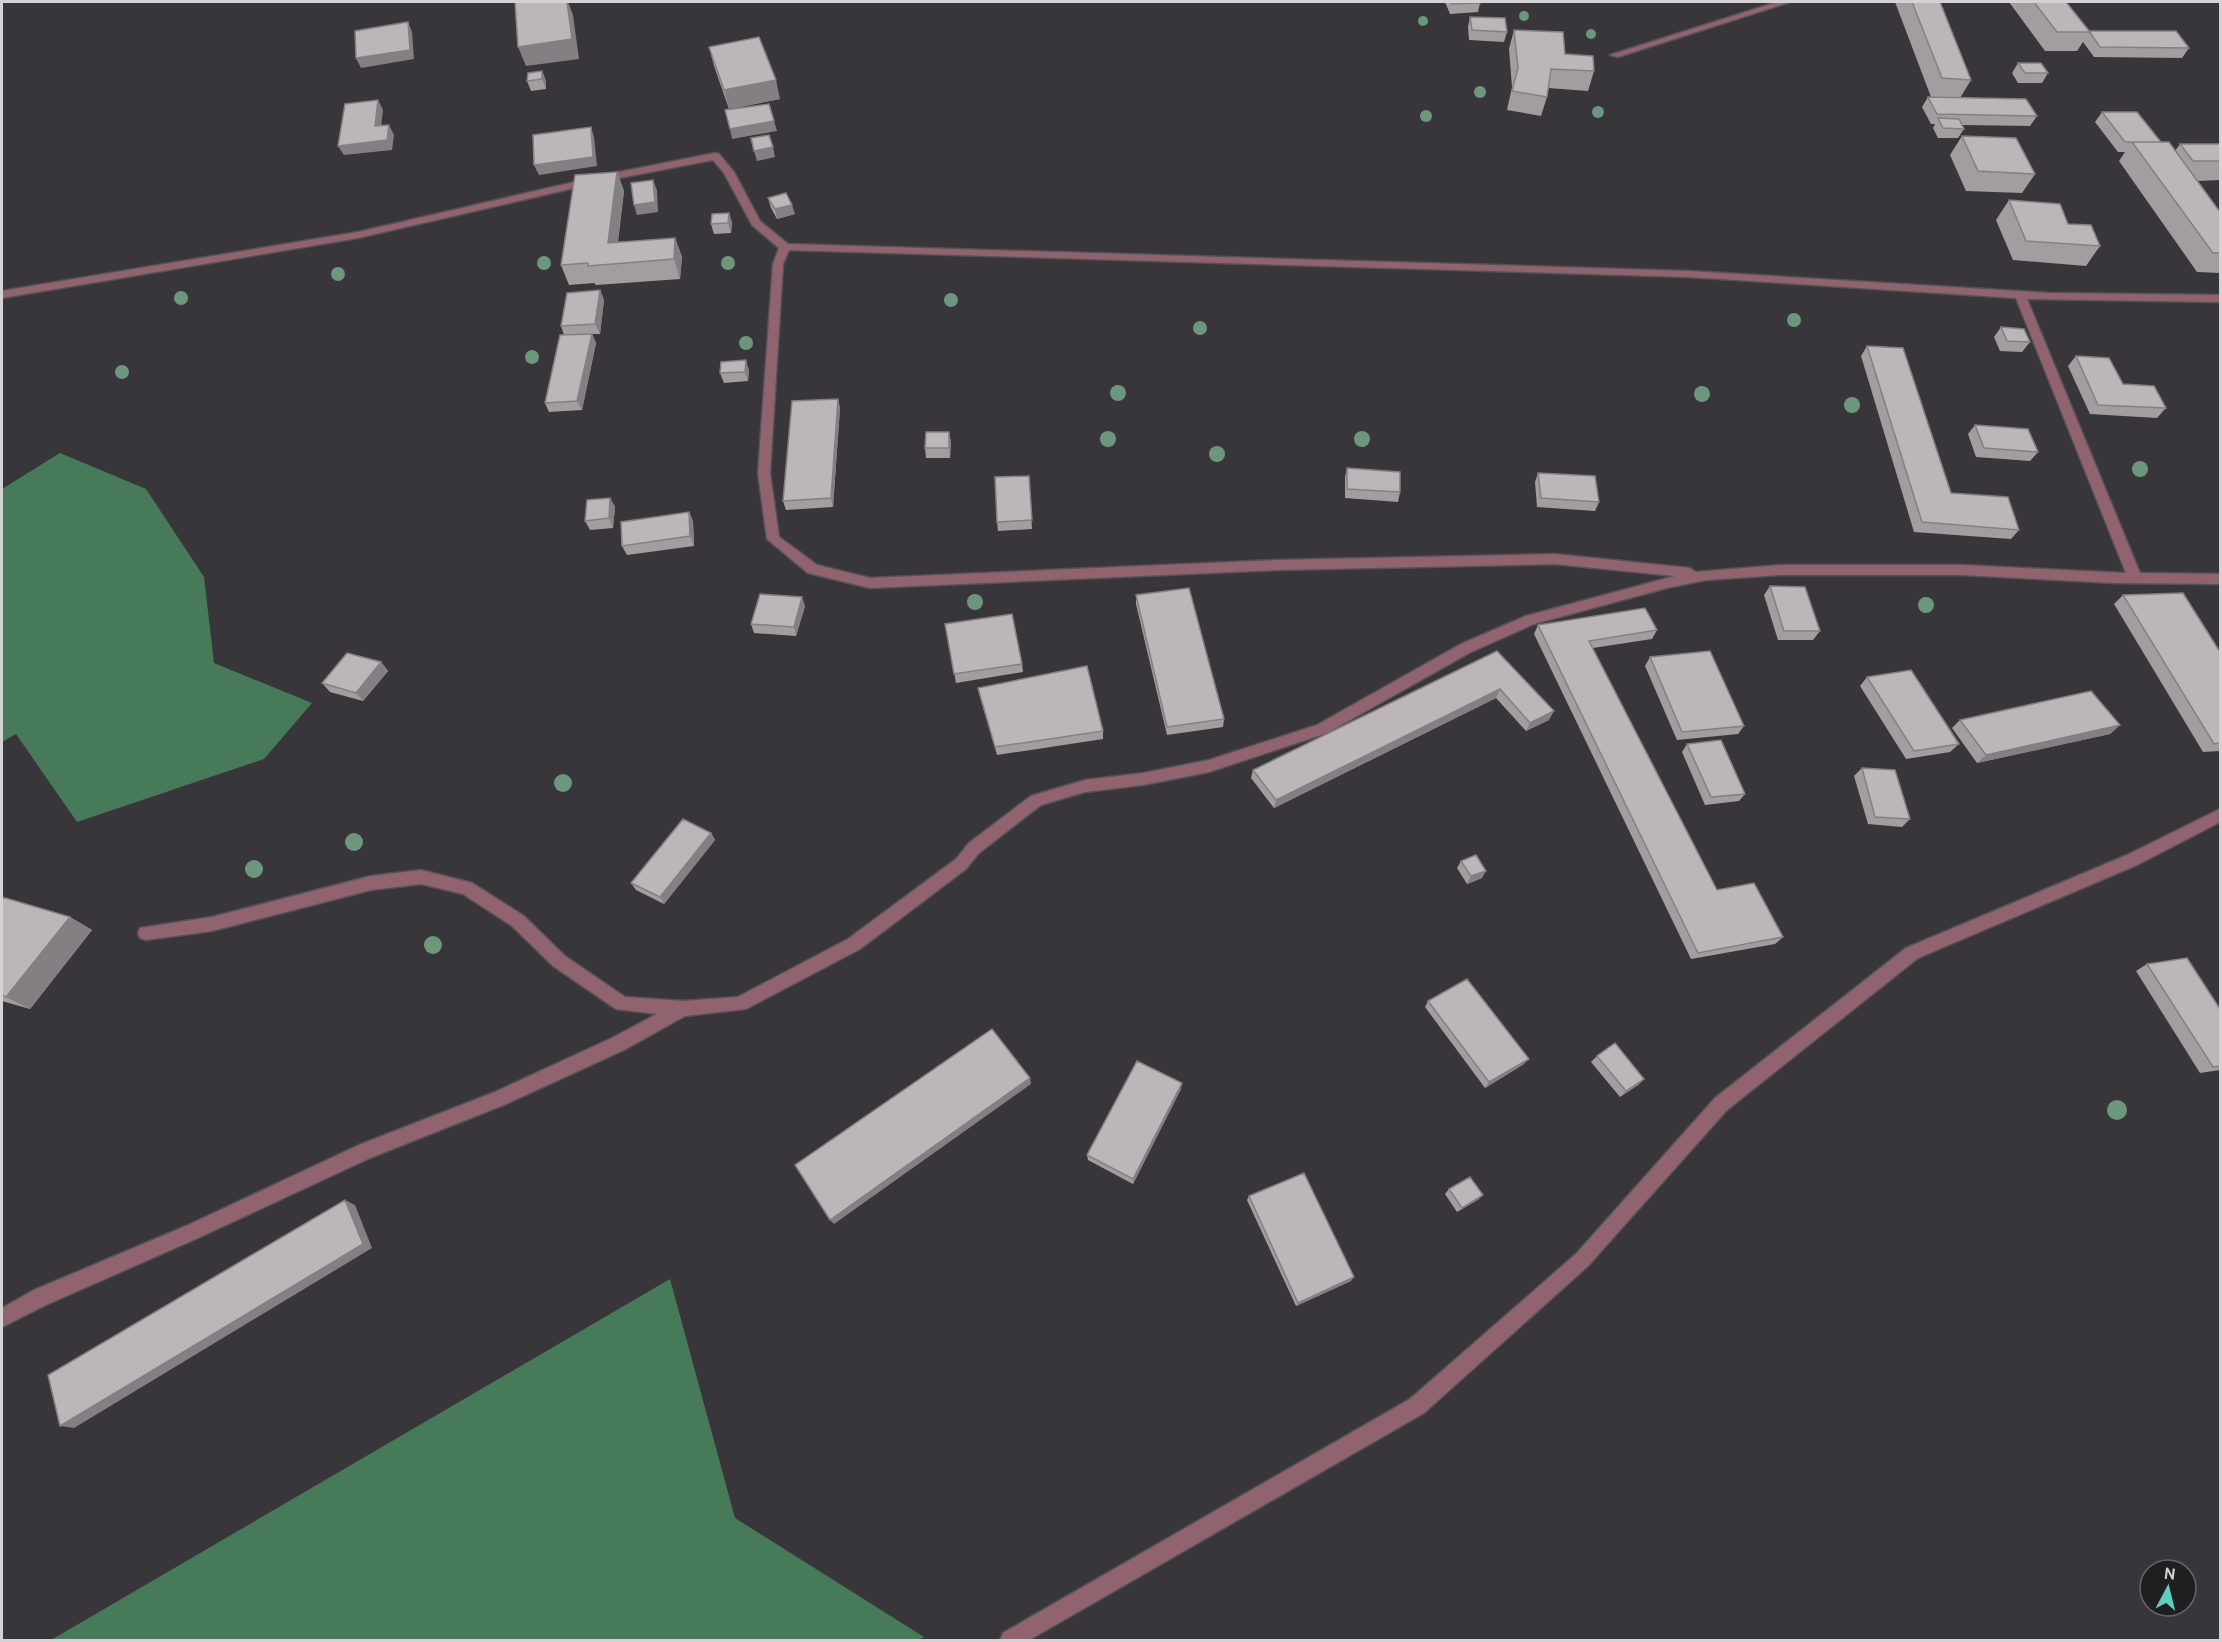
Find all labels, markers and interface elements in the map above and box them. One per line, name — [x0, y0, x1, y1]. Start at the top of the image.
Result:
north arrow — [2138, 1558, 2198, 1618]
text: N — [2163, 1563, 2177, 1584]

